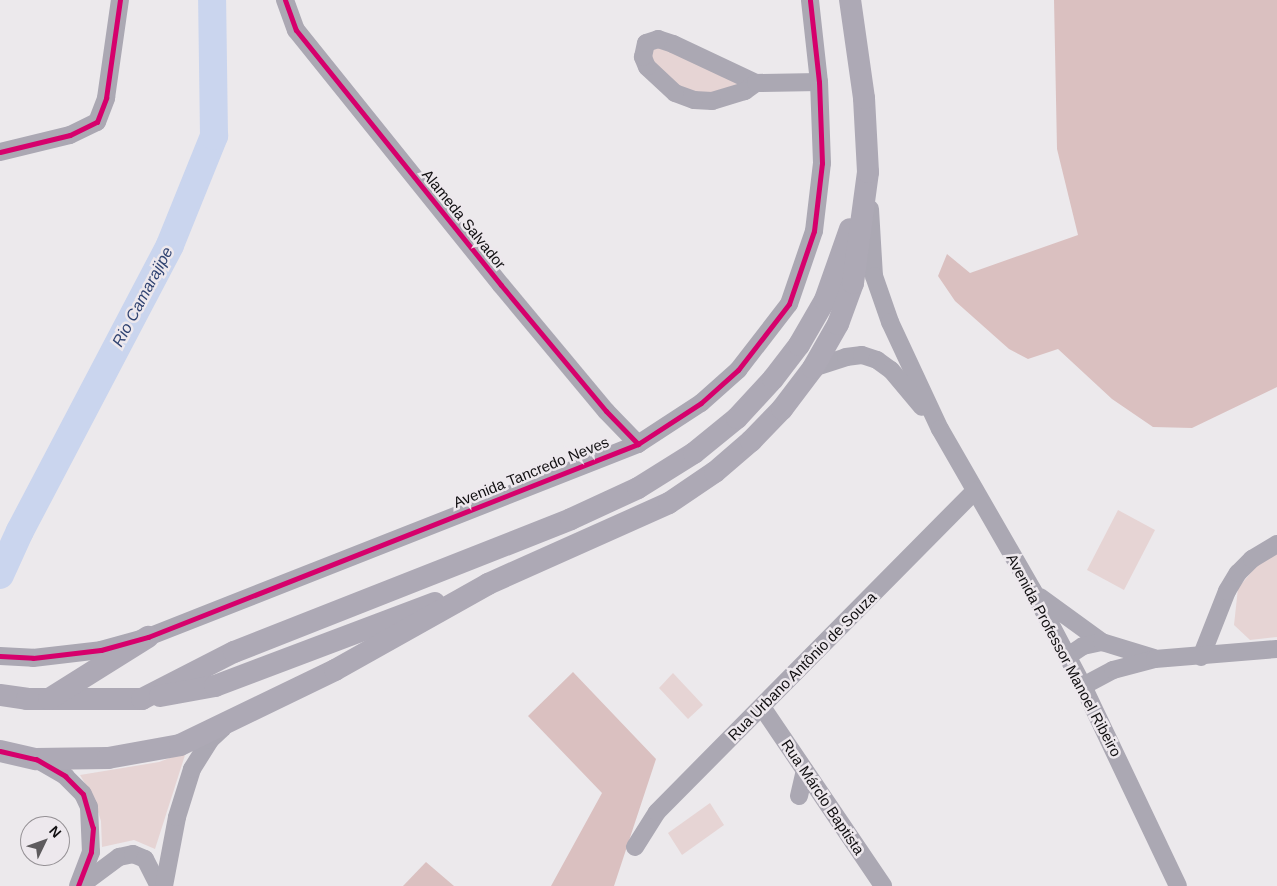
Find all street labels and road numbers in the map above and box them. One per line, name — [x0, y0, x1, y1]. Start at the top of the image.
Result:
street label: Alameda Salvador — [418, 166, 510, 272]
street label: Avenida Tancredo Neves — [450, 432, 612, 512]
street label: Avenida Professor Manoel Ribeiro — [1003, 550, 1125, 760]
street label: Rua Urbano Antônio de Souza — [724, 588, 880, 744]
street label: Rua Márclo Baptista — [778, 736, 868, 858]

